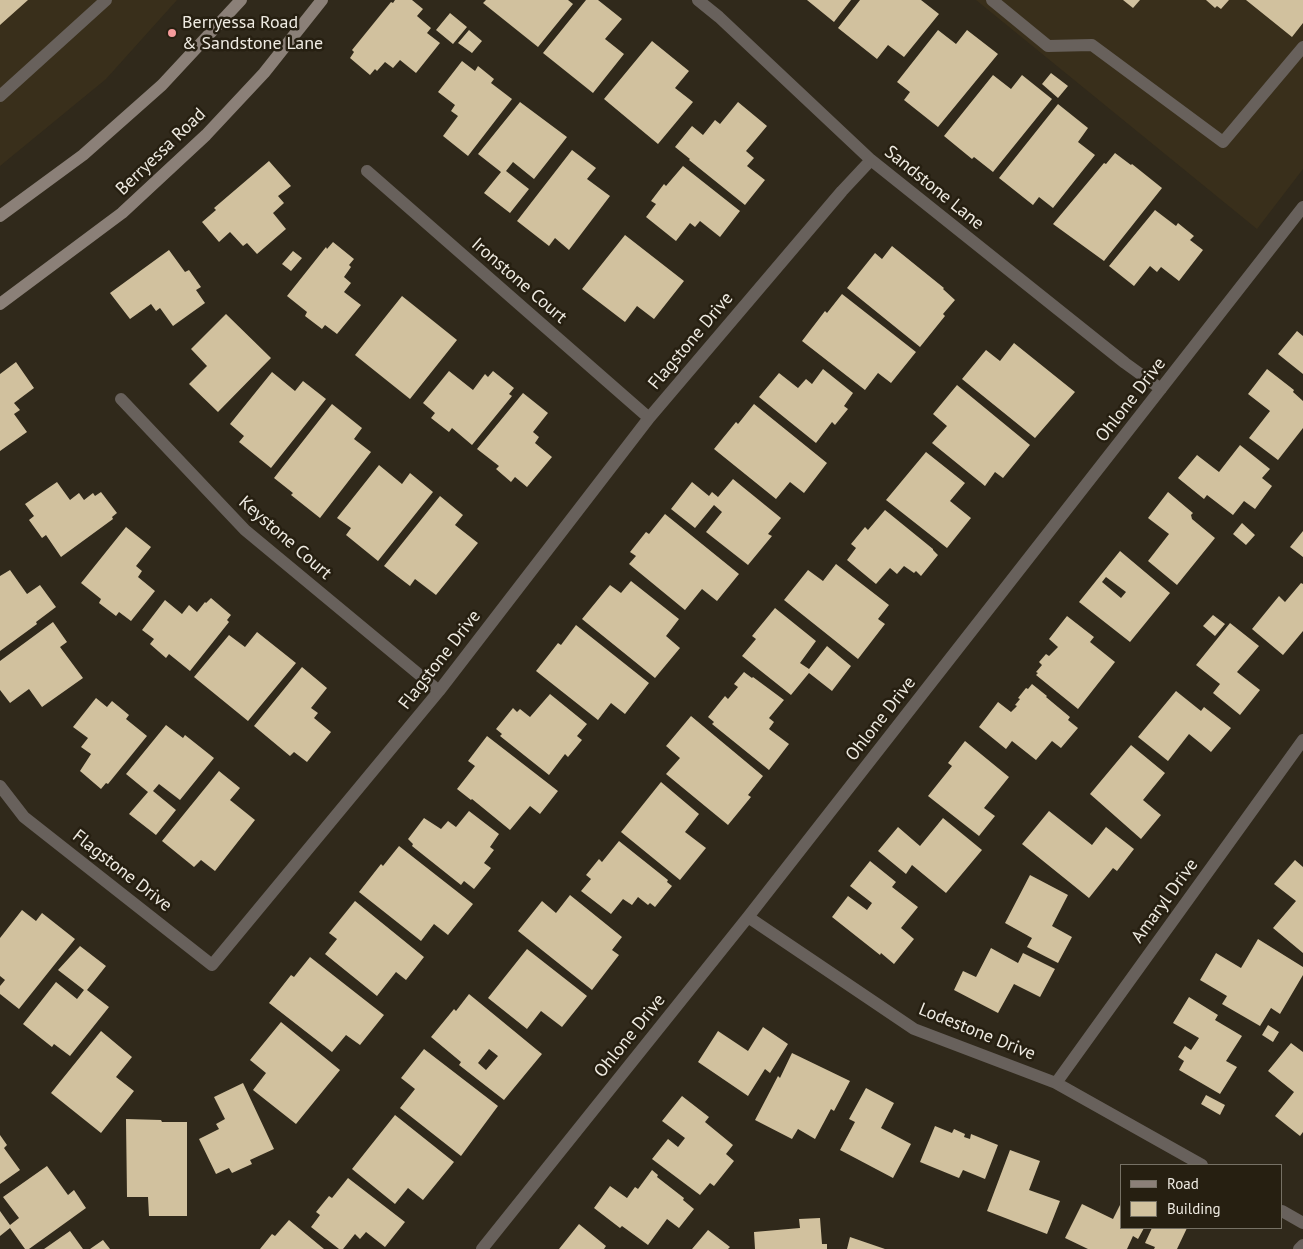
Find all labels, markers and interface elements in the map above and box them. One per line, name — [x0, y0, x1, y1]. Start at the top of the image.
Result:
place label: Berryessa Road & Sandstone Lane — [182, 12, 323, 54]
marker: Berryessa Road & Sandstone Lane — [166, 27, 178, 39]
street label: Berryessa Road — [112, 104, 210, 200]
street label: Sandstone Lane — [880, 141, 988, 235]
street label: Ironstone Court — [467, 234, 571, 328]
street label: Flagstone Drive — [644, 288, 738, 394]
street label: Ohlone Drive — [1091, 353, 1171, 447]
street label: Keystone Court — [234, 492, 336, 584]
street label: Flagstone Drive — [394, 606, 486, 714]
street label: Ohlone Drive — [841, 672, 921, 766]
street label: Flagstone Drive — [68, 825, 176, 917]
street label: Amaryl Drive — [1127, 855, 1203, 947]
street label: Ohlone Drive — [590, 990, 670, 1082]
street label: Lodestone Drive — [915, 999, 1039, 1065]
legend — [1120, 1164, 1283, 1229]
text: Road — [1167, 1174, 1199, 1193]
text: Building — [1167, 1199, 1221, 1218]

